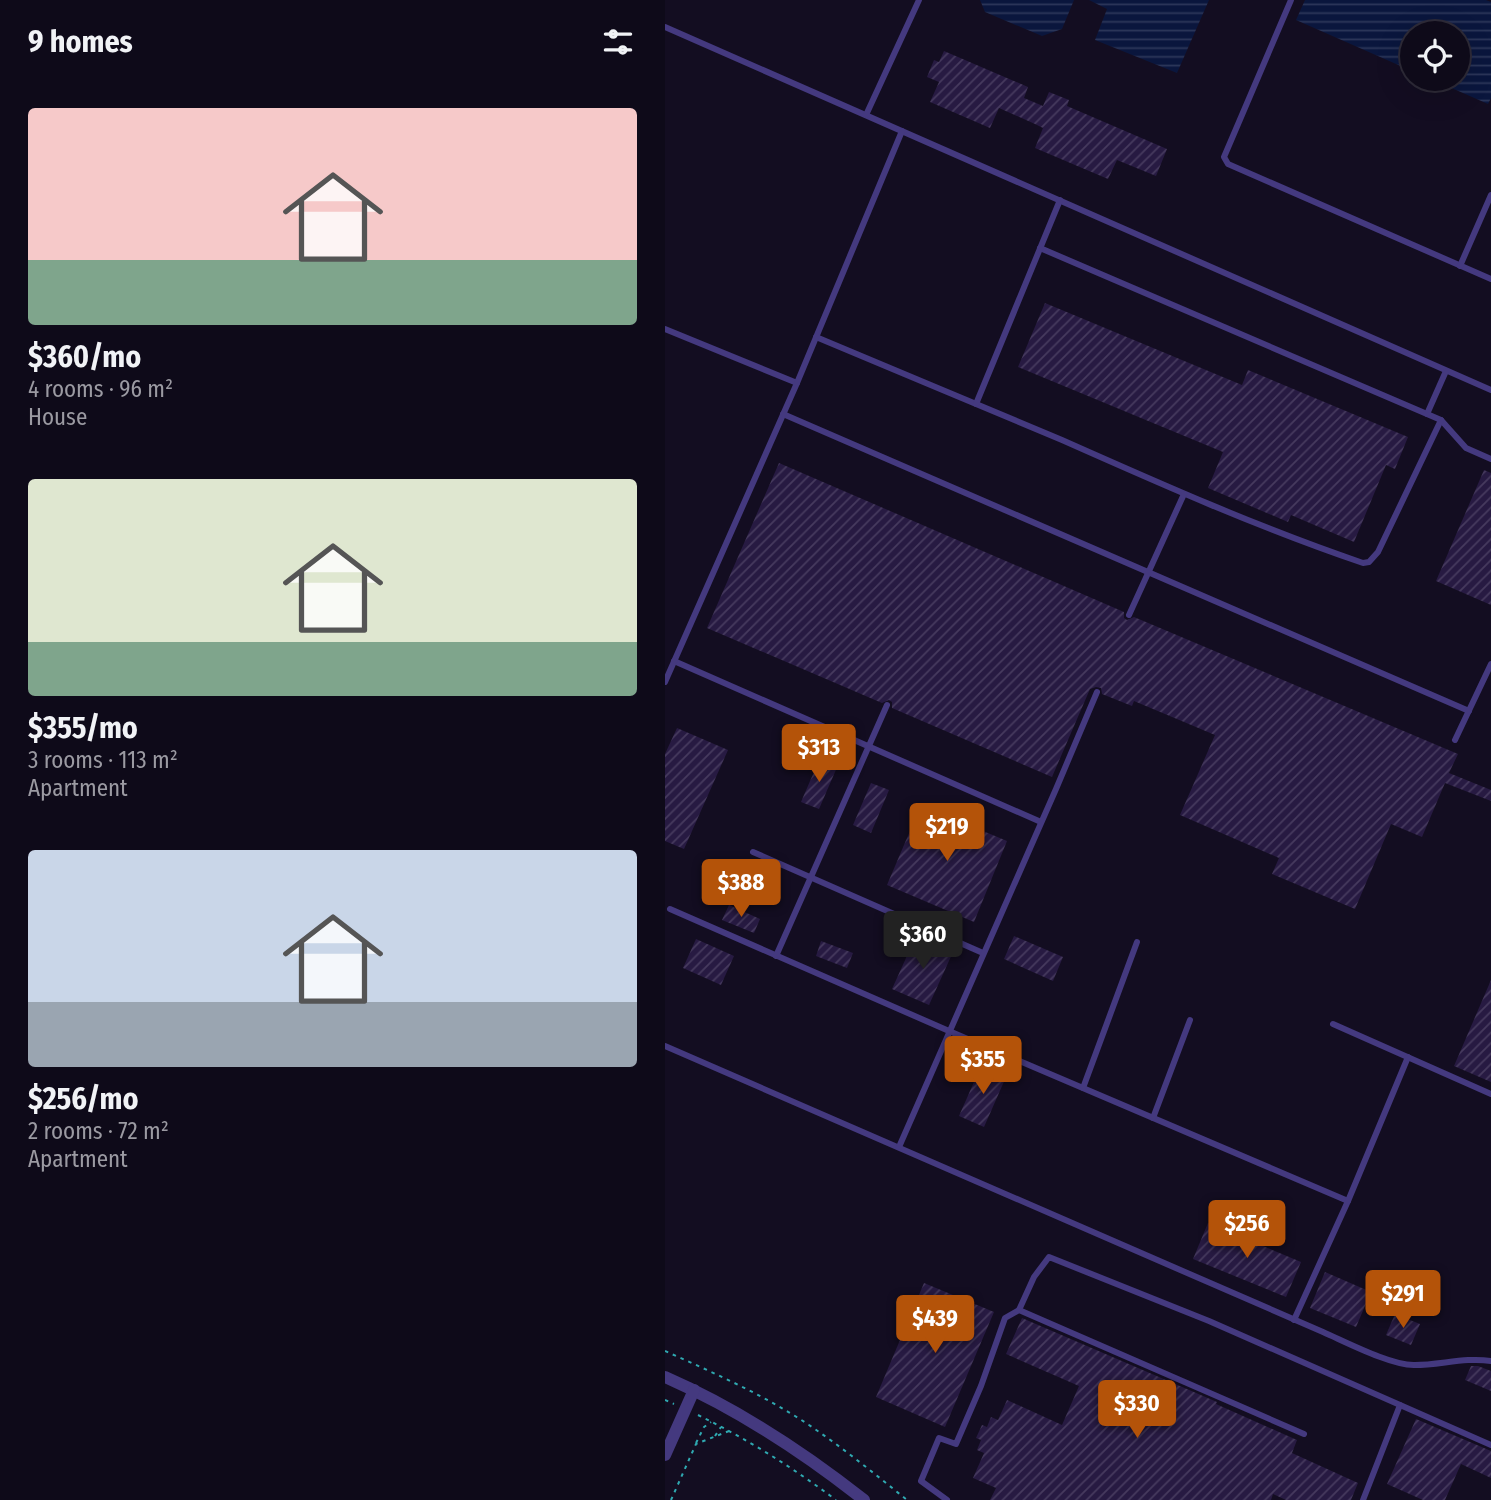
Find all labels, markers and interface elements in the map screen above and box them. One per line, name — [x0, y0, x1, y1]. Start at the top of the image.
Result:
map controls — [1400, 21, 1470, 91]
button: locate — [1400, 21, 1470, 91]
icon: filters — [599, 23, 637, 61]
text: 9 homes — [28, 24, 133, 60]
icon: home — [270, 154, 396, 280]
text: $360/mo — [28, 339, 141, 375]
text: 4 rooms · 96 m² — [28, 375, 173, 403]
text: House — [28, 403, 87, 431]
icon: home — [270, 525, 396, 651]
text: $355/mo — [28, 710, 138, 746]
pin: $313 — [778, 724, 860, 784]
text: $313 — [798, 733, 840, 761]
text: 3 rooms · 113 m² — [28, 746, 178, 774]
text: Apartment — [28, 774, 128, 802]
pin: $219 — [906, 804, 988, 863]
text: $219 — [925, 812, 969, 840]
pin: $388 — [700, 860, 782, 919]
text: $388 — [718, 868, 764, 896]
icon: home — [270, 896, 396, 1022]
pin: $360 — [882, 912, 964, 971]
text: $360 — [900, 920, 946, 948]
pin: $355 — [942, 1036, 1024, 1096]
text: $355 — [961, 1045, 1005, 1073]
text: $256/mo — [28, 1081, 138, 1117]
text: 2 rooms · 72 m² — [28, 1117, 169, 1145]
text: Apartment — [28, 1145, 128, 1173]
pin: $256 — [1206, 1200, 1288, 1260]
text: $256 — [1224, 1209, 1270, 1237]
pin: $291 — [1362, 1270, 1444, 1330]
text: $291 — [1381, 1279, 1425, 1307]
pin: $439 — [894, 1296, 976, 1355]
text: $439 — [912, 1304, 958, 1332]
pin: $330 — [1096, 1380, 1178, 1440]
text: $330 — [1114, 1389, 1160, 1417]

